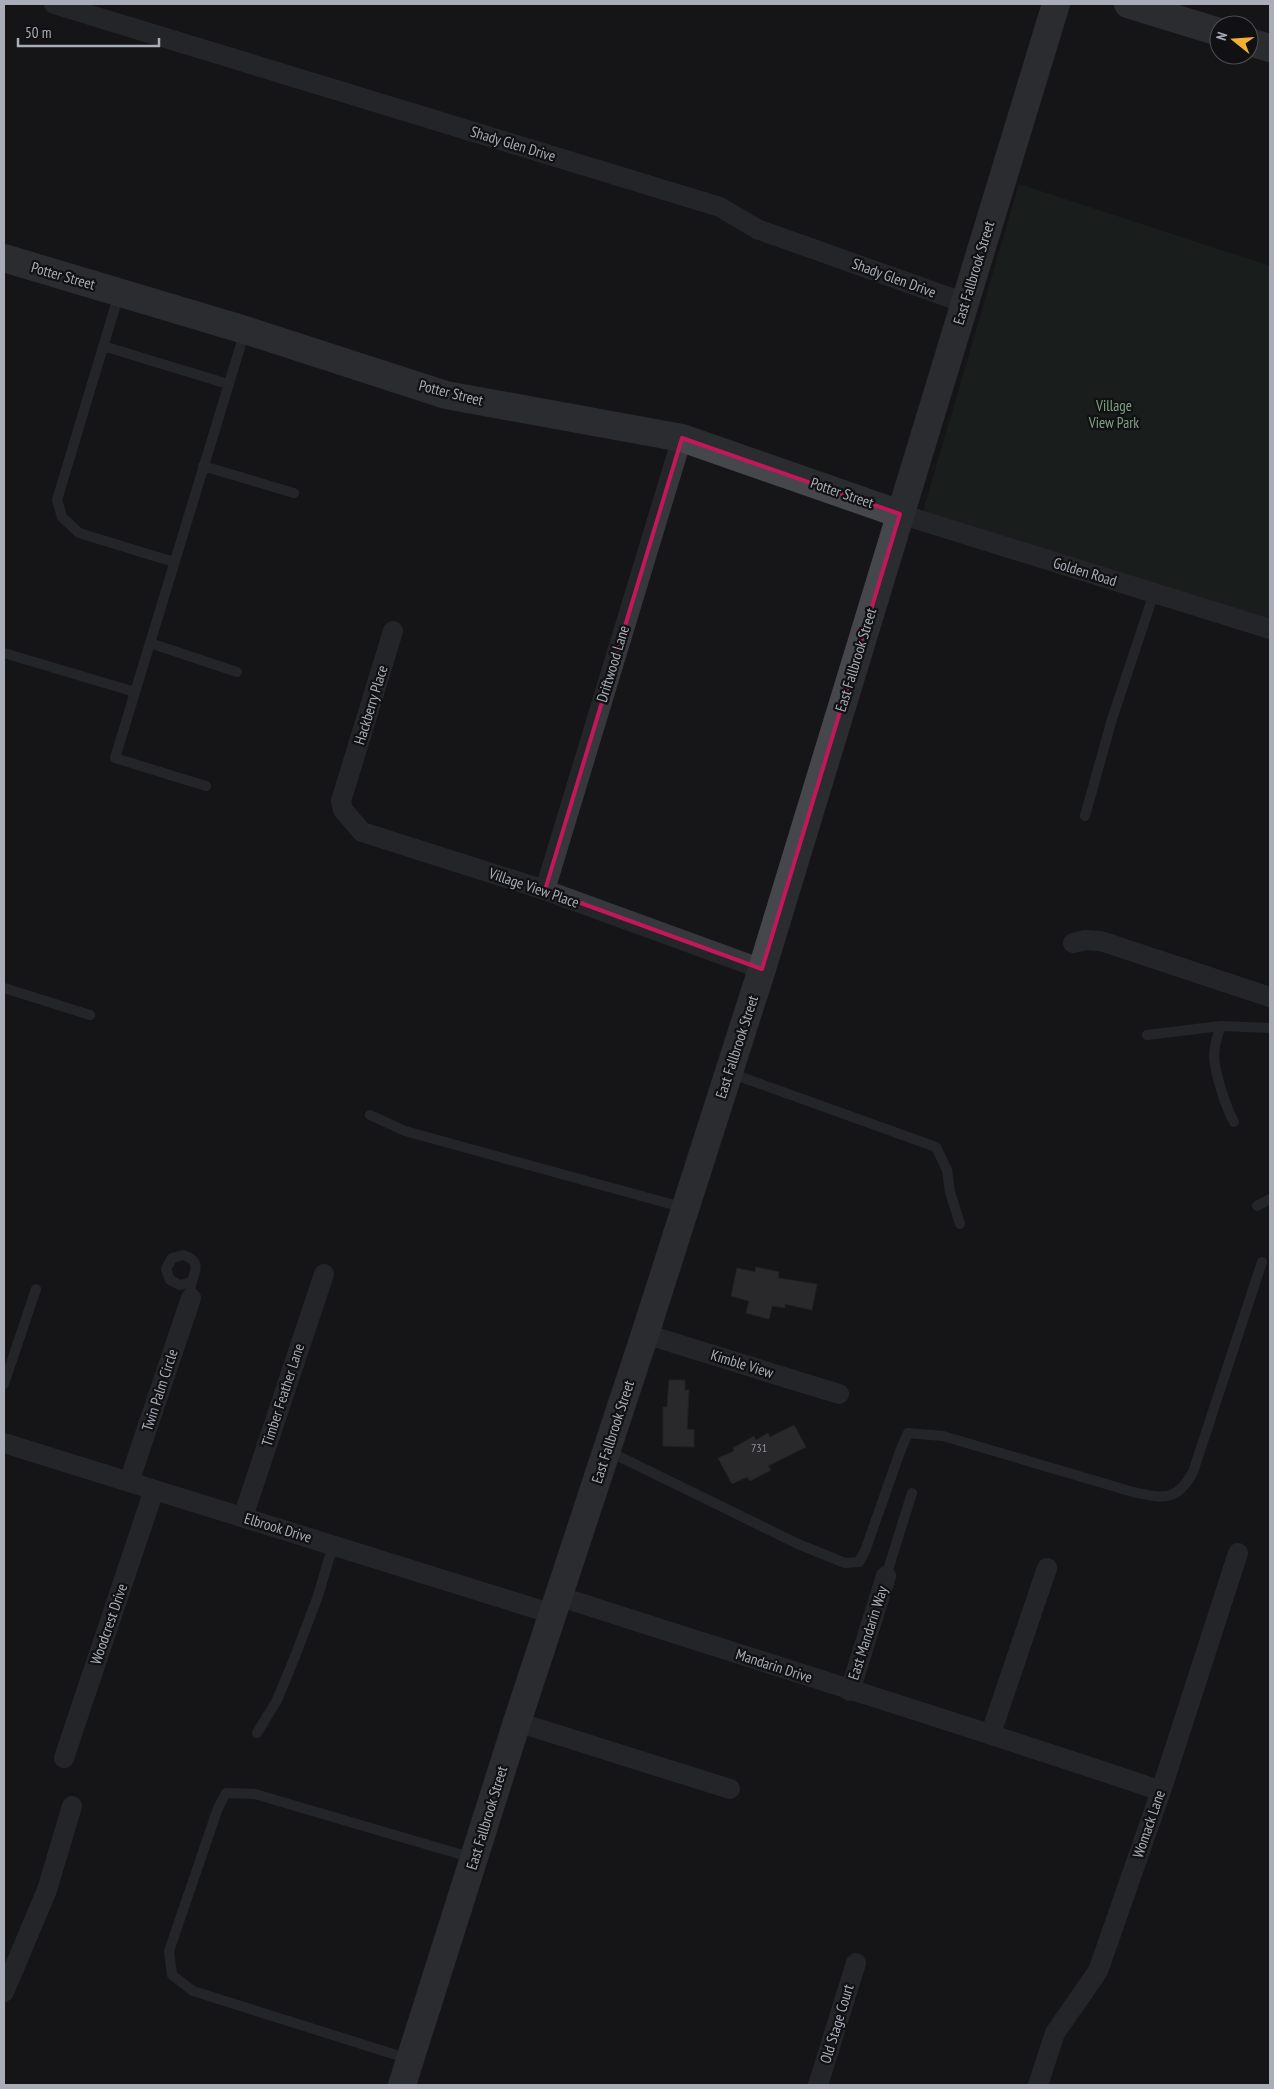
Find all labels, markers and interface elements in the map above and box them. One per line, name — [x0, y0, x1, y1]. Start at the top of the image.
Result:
scale bar — [18, 15, 159, 47]
north arrow — [1209, 15, 1259, 65]
text: 50 m — [25, 23, 51, 42]
text: N — [1212, 30, 1231, 42]
street label: Shady Glen Drive — [468, 122, 558, 165]
street label: East Fallbrook Street — [949, 219, 998, 327]
street label: Shady Glen Drive — [850, 254, 939, 302]
street label: Potter Street — [29, 257, 97, 294]
street label: Potter Street — [417, 375, 485, 410]
park label: Village View Park — [1088, 396, 1139, 432]
street label: Potter Street — [808, 473, 876, 512]
street label: Golden Road — [1051, 553, 1119, 590]
street label: East Fallbrook Street — [831, 606, 880, 714]
street label: Driftwood Lane — [592, 623, 633, 704]
street label: Hackberry Place — [349, 663, 392, 747]
street label: Village View Place — [486, 863, 582, 912]
street label: East Fallbrook Street — [711, 993, 762, 1101]
street label: Timber Feather Lane — [257, 1341, 308, 1449]
street label: Kimble View — [708, 1345, 776, 1382]
street label: Twin Palm Circle — [137, 1346, 182, 1433]
street label: East Fallbrook Street — [587, 1378, 638, 1486]
house number: 731 — [751, 1440, 767, 1455]
street label: Elbrook Drive — [242, 1508, 314, 1547]
street label: Woodcrest Drive — [86, 1581, 131, 1667]
street label: East Mandarin Way — [843, 1583, 892, 1682]
street label: Mandarin Drive — [734, 1644, 815, 1687]
street label: East Fallbrook Street — [462, 1764, 511, 1872]
street label: Womack Lane — [1128, 1787, 1169, 1860]
street label: Old Stage Court — [815, 1982, 858, 2066]

